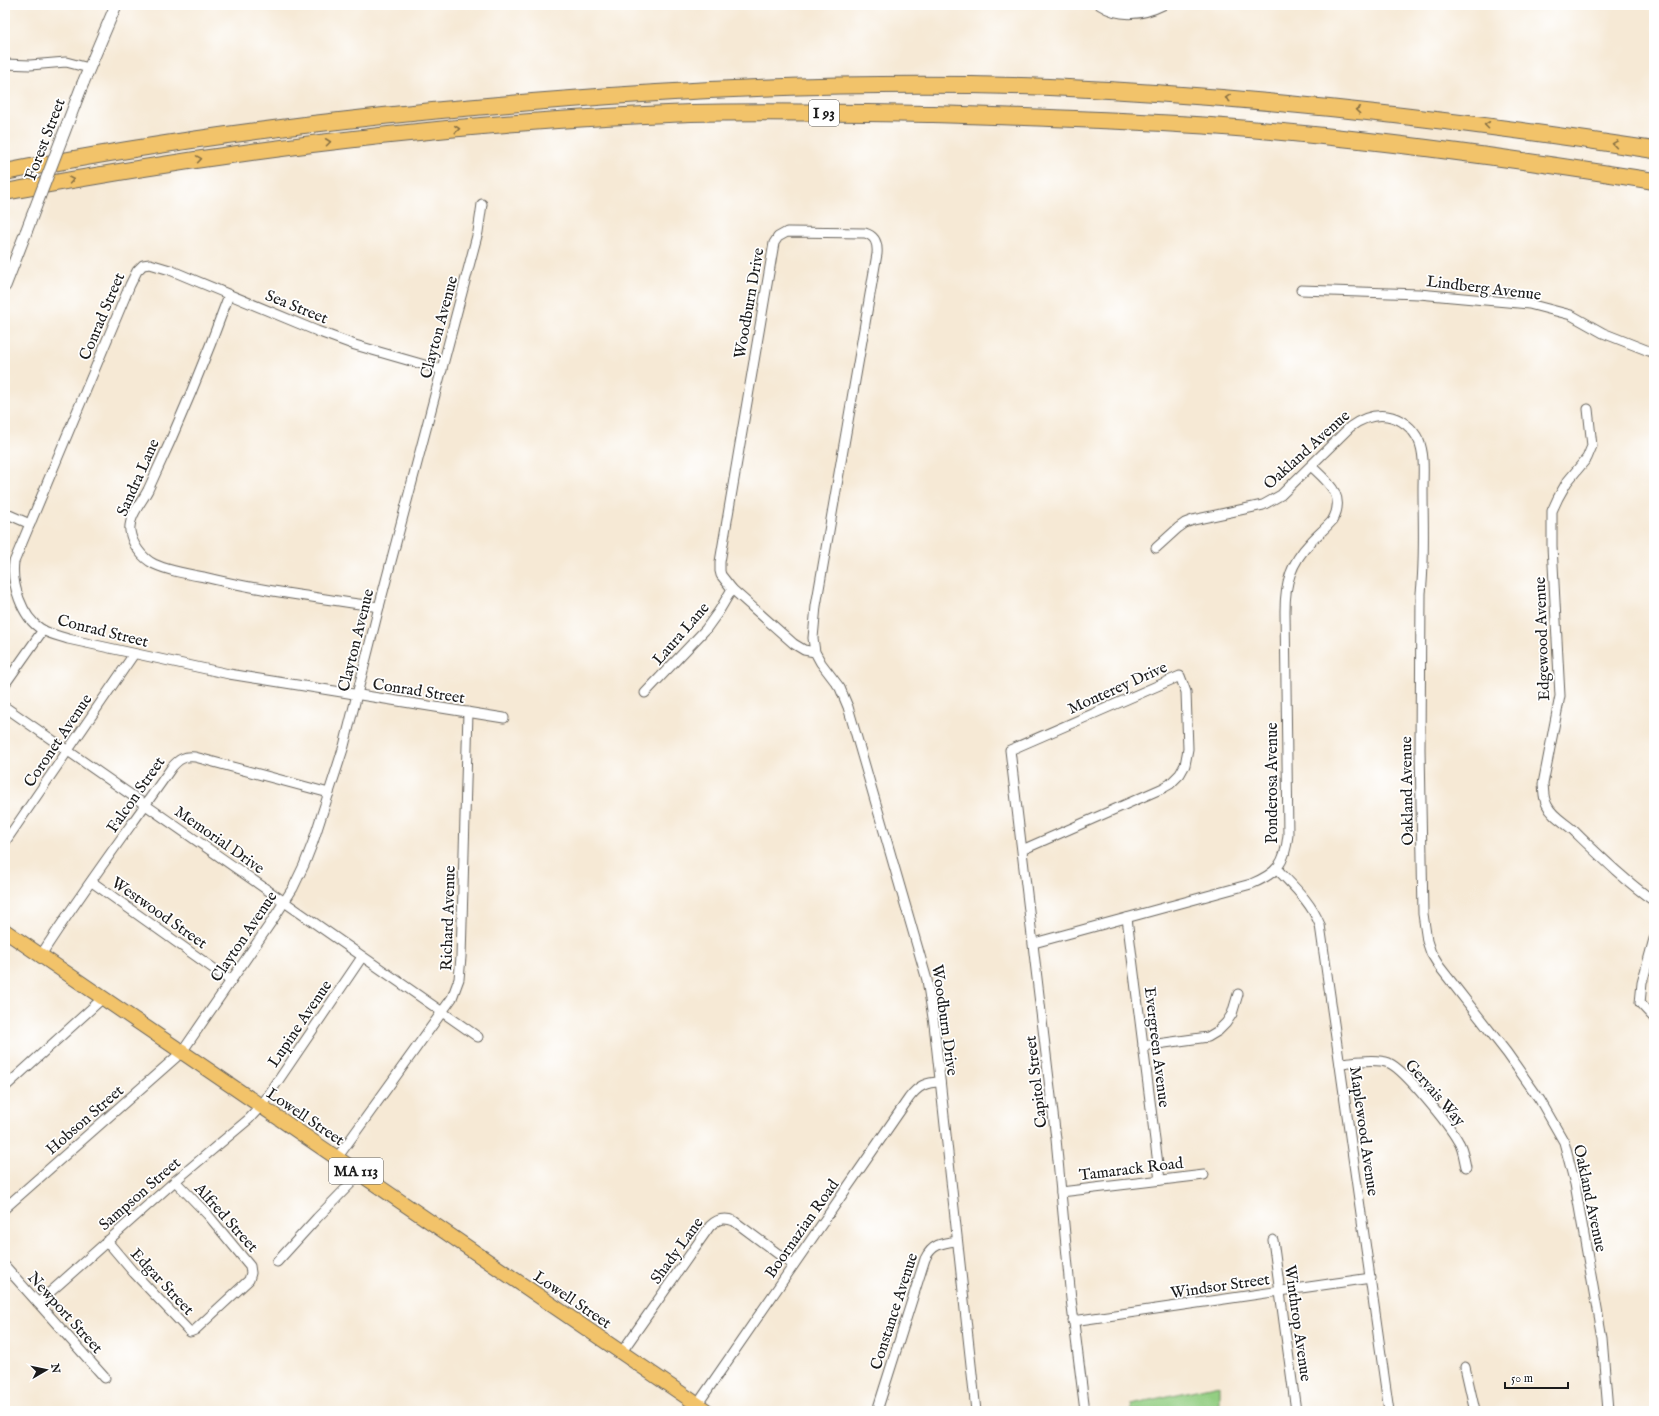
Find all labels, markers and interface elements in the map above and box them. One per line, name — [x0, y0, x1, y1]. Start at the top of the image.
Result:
one-way arrow — [1225, 94, 1231, 103]
street label: Forest Street — [21, 95, 71, 184]
road number: I 93 — [809, 100, 839, 126]
one-way arrow — [1355, 106, 1361, 115]
one-way arrow — [1484, 121, 1490, 130]
one-way arrow — [454, 124, 460, 133]
one-way arrow — [325, 138, 331, 147]
one-way arrow — [1612, 140, 1619, 149]
one-way arrow — [196, 155, 202, 164]
one-way arrow — [68, 176, 74, 185]
street label: Woodburn Drive — [730, 246, 770, 360]
street label: Conrad Street — [75, 270, 130, 364]
street label: Lindberg Avenue — [1425, 272, 1542, 306]
street label: Clayton Avenue — [417, 274, 463, 381]
street label: Sea Street — [262, 286, 331, 330]
street label: Oakland Avenue — [1260, 406, 1355, 495]
street label: Sandra Lane — [113, 436, 165, 520]
street label: Edgewood Avenue — [1531, 577, 1555, 701]
street label: Clayton Avenue — [334, 587, 379, 694]
street label: Laura Lane — [649, 599, 714, 670]
street label: Conrad Street — [55, 611, 151, 653]
street label: Monterey Drive — [1065, 658, 1171, 720]
street label: Conrad Street — [371, 675, 467, 709]
street label: Coronet Avenue — [20, 691, 97, 792]
street label: Ponderosa Avenue — [1263, 722, 1283, 844]
street label: Oakland Avenue — [1397, 736, 1419, 846]
street label: Falcon Street — [103, 753, 170, 837]
street label: Memorial Drive — [170, 802, 268, 879]
street label: Richard Avenue — [437, 865, 461, 971]
street label: Westwood Street — [107, 873, 211, 954]
street label: Clayton Avenue — [207, 888, 282, 986]
street label: Woodburn Drive — [926, 963, 962, 1077]
street label: Lupine Avenue — [264, 977, 337, 1071]
street label: Evergreen Avenue — [1139, 986, 1173, 1109]
street label: Capitol Street — [1021, 1034, 1053, 1129]
street label: Gervais Way — [1400, 1056, 1469, 1131]
street label: Maplewood Avenue — [1344, 1065, 1382, 1197]
street label: Hobson Street — [42, 1081, 129, 1160]
street label: Lowell Street — [262, 1084, 348, 1151]
street label: Oakland Avenue — [1568, 1143, 1610, 1254]
street label: Sampson Street — [95, 1153, 186, 1236]
street label: Tamarack Road — [1078, 1154, 1185, 1186]
road number: MA 113 — [329, 1158, 383, 1184]
street label: Boornazian Road — [761, 1176, 844, 1282]
street label: Alfred Street — [189, 1179, 262, 1257]
street label: Shady Lane — [647, 1214, 709, 1288]
street label: Edgar Street — [125, 1245, 198, 1320]
street label: Constance Avenue — [867, 1251, 923, 1373]
street label: Winthrop Avenue — [1279, 1264, 1315, 1383]
street label: Lowell Street — [529, 1267, 615, 1334]
street label: Newport Street — [23, 1268, 107, 1359]
street label: Windsor Street — [1169, 1270, 1272, 1304]
north arrow — [26, 1350, 66, 1390]
text: N — [47, 1362, 63, 1375]
scale bar — [1505, 1364, 1568, 1390]
text: 50 m — [1511, 1371, 1533, 1386]

